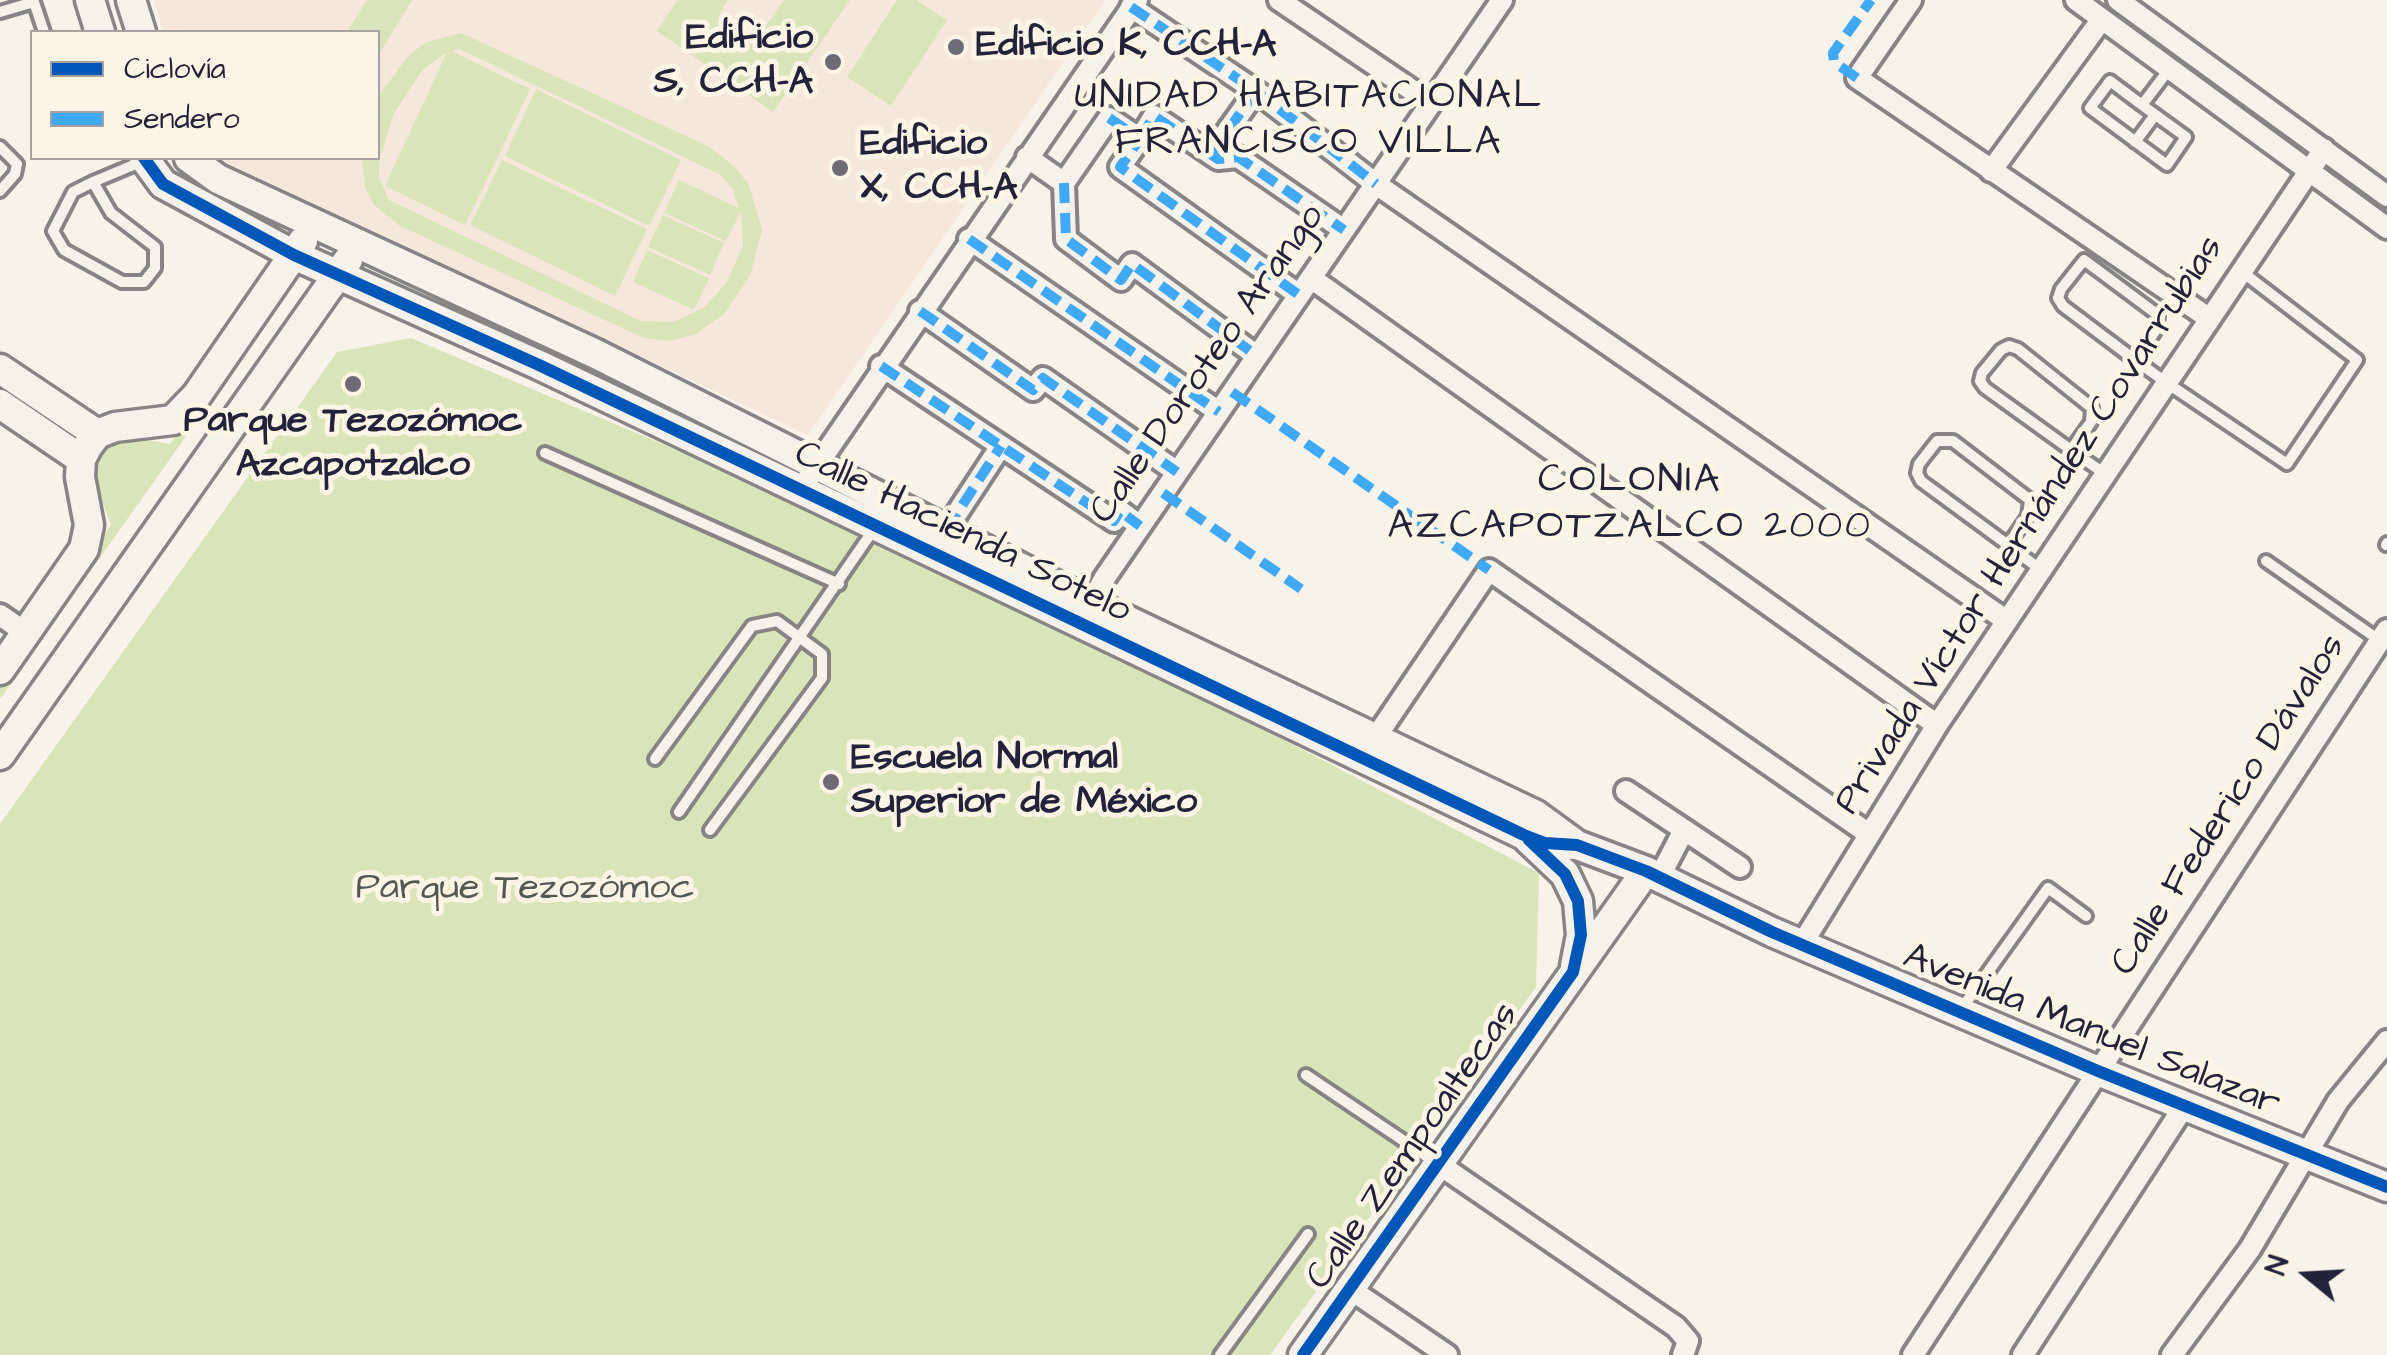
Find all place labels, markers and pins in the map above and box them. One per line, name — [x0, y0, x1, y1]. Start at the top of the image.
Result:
place label: Edificio S, CCH-A — [654, 17, 813, 106]
place label: Edificio K, CCH-A — [976, 24, 1276, 70]
marker: Edificio K, CCH-A — [945, 36, 967, 58]
marker: Edificio S, CCH-A — [822, 51, 844, 73]
place label: Edificio X, CCH-A — [860, 123, 1018, 212]
marker: Edificio X, CCH-A — [829, 157, 851, 179]
marker: Parque Tezozómoc Azcapotzalco — [342, 373, 364, 395]
place label: Parque Tezozómoc Azcapotzalco — [184, 400, 522, 489]
place label: Escuela Normal Superior de México — [851, 737, 1197, 826]
marker: Escuela Normal Superior de México — [820, 771, 842, 793]

